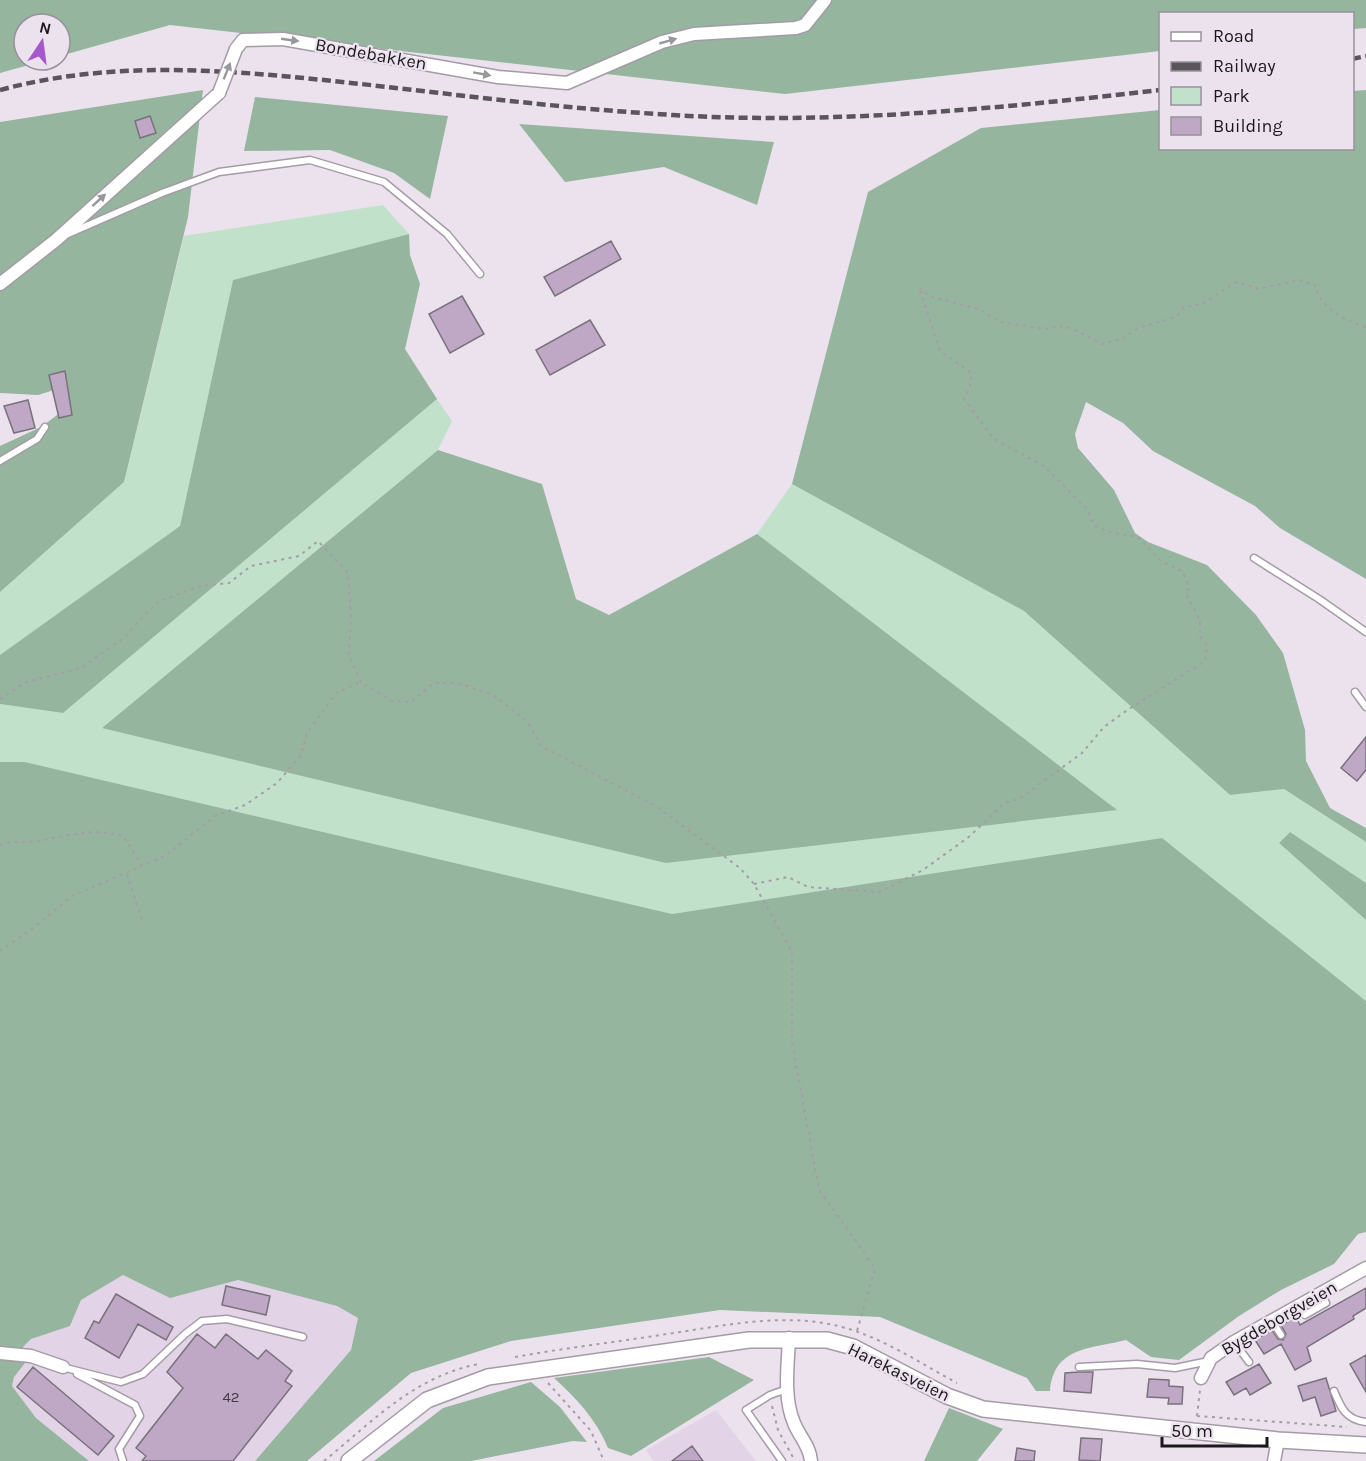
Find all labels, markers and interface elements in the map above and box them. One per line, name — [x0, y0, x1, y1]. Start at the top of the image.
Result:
north arrow — [12, 12, 72, 72]
legend — [1159, 12, 1354, 150]
text: N — [38, 17, 53, 38]
text: Road — [1213, 25, 1254, 47]
street label: Bondebakken — [314, 33, 428, 75]
one-way arrow — [280, 36, 299, 45]
one-way arrow — [659, 36, 677, 45]
text: Railway — [1213, 55, 1276, 77]
one-way arrow — [223, 62, 232, 80]
one-way arrow — [472, 70, 491, 79]
text: Park — [1213, 85, 1250, 107]
text: Building — [1213, 115, 1283, 137]
one-way arrow — [91, 194, 106, 207]
street label: Bygdeborgveien — [1217, 1276, 1341, 1360]
street label: Harekasveien — [844, 1338, 954, 1406]
house number: 42 — [222, 1388, 240, 1406]
scale bar — [1162, 1410, 1267, 1448]
text: 50 m — [1171, 1420, 1213, 1442]

